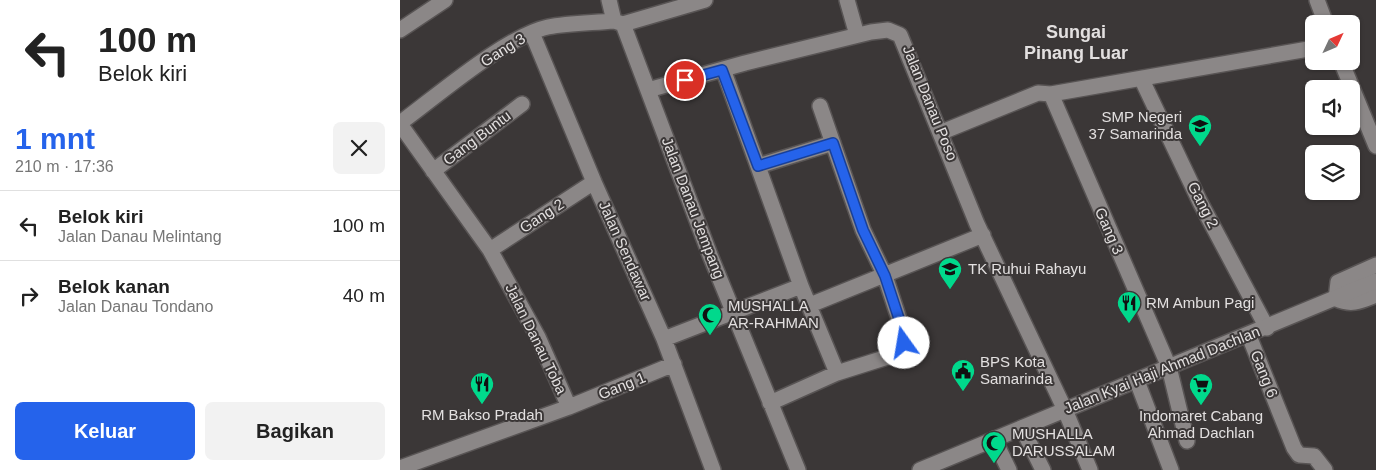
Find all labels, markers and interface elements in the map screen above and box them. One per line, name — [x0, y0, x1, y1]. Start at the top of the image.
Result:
north arrow — [1305, 15, 1360, 70]
map controls — [1305, 15, 1360, 200]
icon: left — [15, 20, 80, 85]
text: 100 m — [98, 20, 197, 59]
district label: Sungai Pinang Luar — [1024, 22, 1128, 63]
street label: Gang 3 — [477, 29, 528, 70]
street label: Jalan Danau Poso — [900, 43, 961, 163]
pin — [664, 59, 706, 101]
text: Belok kiri — [98, 61, 187, 86]
icon: arrive — [671, 66, 699, 94]
button: sound — [1305, 80, 1360, 135]
street label: Gang Buntu — [440, 107, 514, 168]
place label: SMP Negeri 37 Samarinda — [1089, 108, 1183, 142]
school or university icon: SMP Negeri 37 Samarinda — [1187, 113, 1213, 147]
text: 1 mnt — [15, 122, 95, 155]
button: close — [333, 122, 385, 174]
street label: Jalan Danau Jempang — [659, 135, 728, 281]
button: layers — [1305, 145, 1360, 200]
text: 210 m · 17:36 — [15, 158, 114, 175]
street label: Gang 2 — [1185, 179, 1222, 231]
street label: Gang 2 — [516, 195, 567, 236]
street label: Jalan Sendawar — [596, 198, 655, 303]
street label: Gang 3 — [1092, 205, 1127, 257]
text: Belok kiri — [58, 206, 144, 227]
icon: left — [15, 212, 43, 240]
text: 100 m — [332, 215, 385, 236]
text: Jalan Danau Melintang — [58, 228, 222, 245]
school or university icon: TK Ruhui Rahayu — [937, 256, 963, 290]
place label: TK Ruhui Rahayu — [968, 260, 1086, 277]
text: Belok kanan — [58, 276, 170, 297]
street label: Jalan Danau Toba — [502, 281, 571, 397]
icon: right — [15, 282, 43, 310]
text: 40 m — [343, 285, 385, 306]
restaurant icon: RM Ambun Pagi — [1116, 290, 1142, 324]
place label: RM Ambun Pagi — [1146, 294, 1254, 311]
place label: MUSHALLA AR-RAHMAN — [728, 297, 819, 331]
text: Jalan Danau Tondano — [58, 298, 213, 315]
mosque icon: MUSHALLA AR-RAHMAN — [697, 302, 723, 336]
position arrow — [877, 316, 929, 368]
street label: Jalan Kyai Haji Ahmad Dachlan — [1062, 322, 1262, 417]
street label: Gang 6 — [1247, 348, 1282, 400]
place label: BPS Kota Samarinda — [980, 353, 1053, 387]
public building icon: BPS Kota Samarinda — [950, 358, 976, 392]
street label: Gang 1 — [596, 368, 648, 403]
restaurant icon: RM Bakso Pradah — [469, 371, 495, 405]
supermarket icon: Indomaret Cabang Ahmad Dachlan — [1188, 372, 1214, 406]
button: Keluar — [15, 402, 195, 460]
button: Bagikan — [205, 402, 385, 460]
place label: RM Bakso Pradah — [421, 406, 543, 423]
place label: Indomaret Cabang Ahmad Dachlan — [1139, 407, 1263, 441]
place label: MUSHALLA DARUSSALAM — [1012, 425, 1115, 459]
mosque icon: MUSHALLA DARUSSALAM — [981, 430, 1007, 464]

